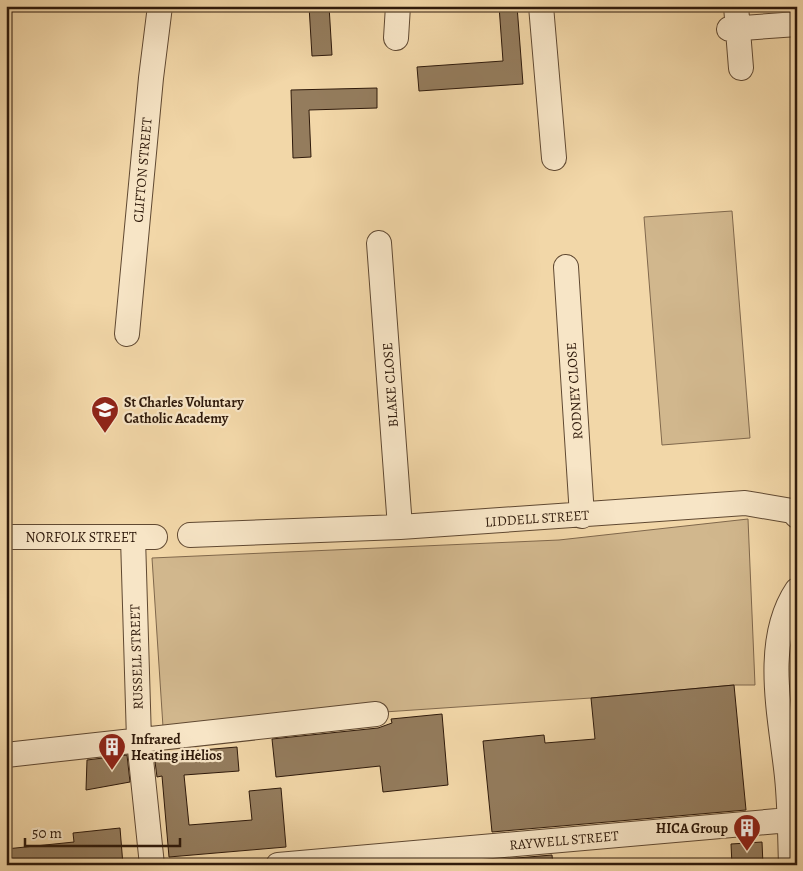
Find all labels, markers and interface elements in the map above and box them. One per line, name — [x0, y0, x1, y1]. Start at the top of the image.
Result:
street label: CLIFTON STREET — [128, 116, 157, 223]
street label: BLAKE CLOSE — [378, 342, 403, 428]
street label: RODNEY CLOSE — [562, 342, 587, 440]
place label: St Charles Voluntary Catholic Academy — [124, 393, 244, 428]
school or university icon: St Charles Voluntary Catholic Academy — [90, 395, 120, 434]
street label: LIDDELL STREET — [484, 505, 590, 532]
street label: NORFOLK STREET — [25, 528, 137, 547]
street label: RUSSELL STREET — [125, 604, 148, 710]
place label: Infrared Heating iHelios — [131, 730, 222, 765]
building icon: Infrared Heating iHelios — [97, 732, 127, 771]
building icon: HICA Group — [732, 813, 762, 852]
scale bar — [25, 816, 180, 848]
place label: HICA Group — [656, 819, 728, 838]
text: 50 m — [32, 823, 62, 843]
street label: RAYWELL STREET — [508, 826, 620, 855]

